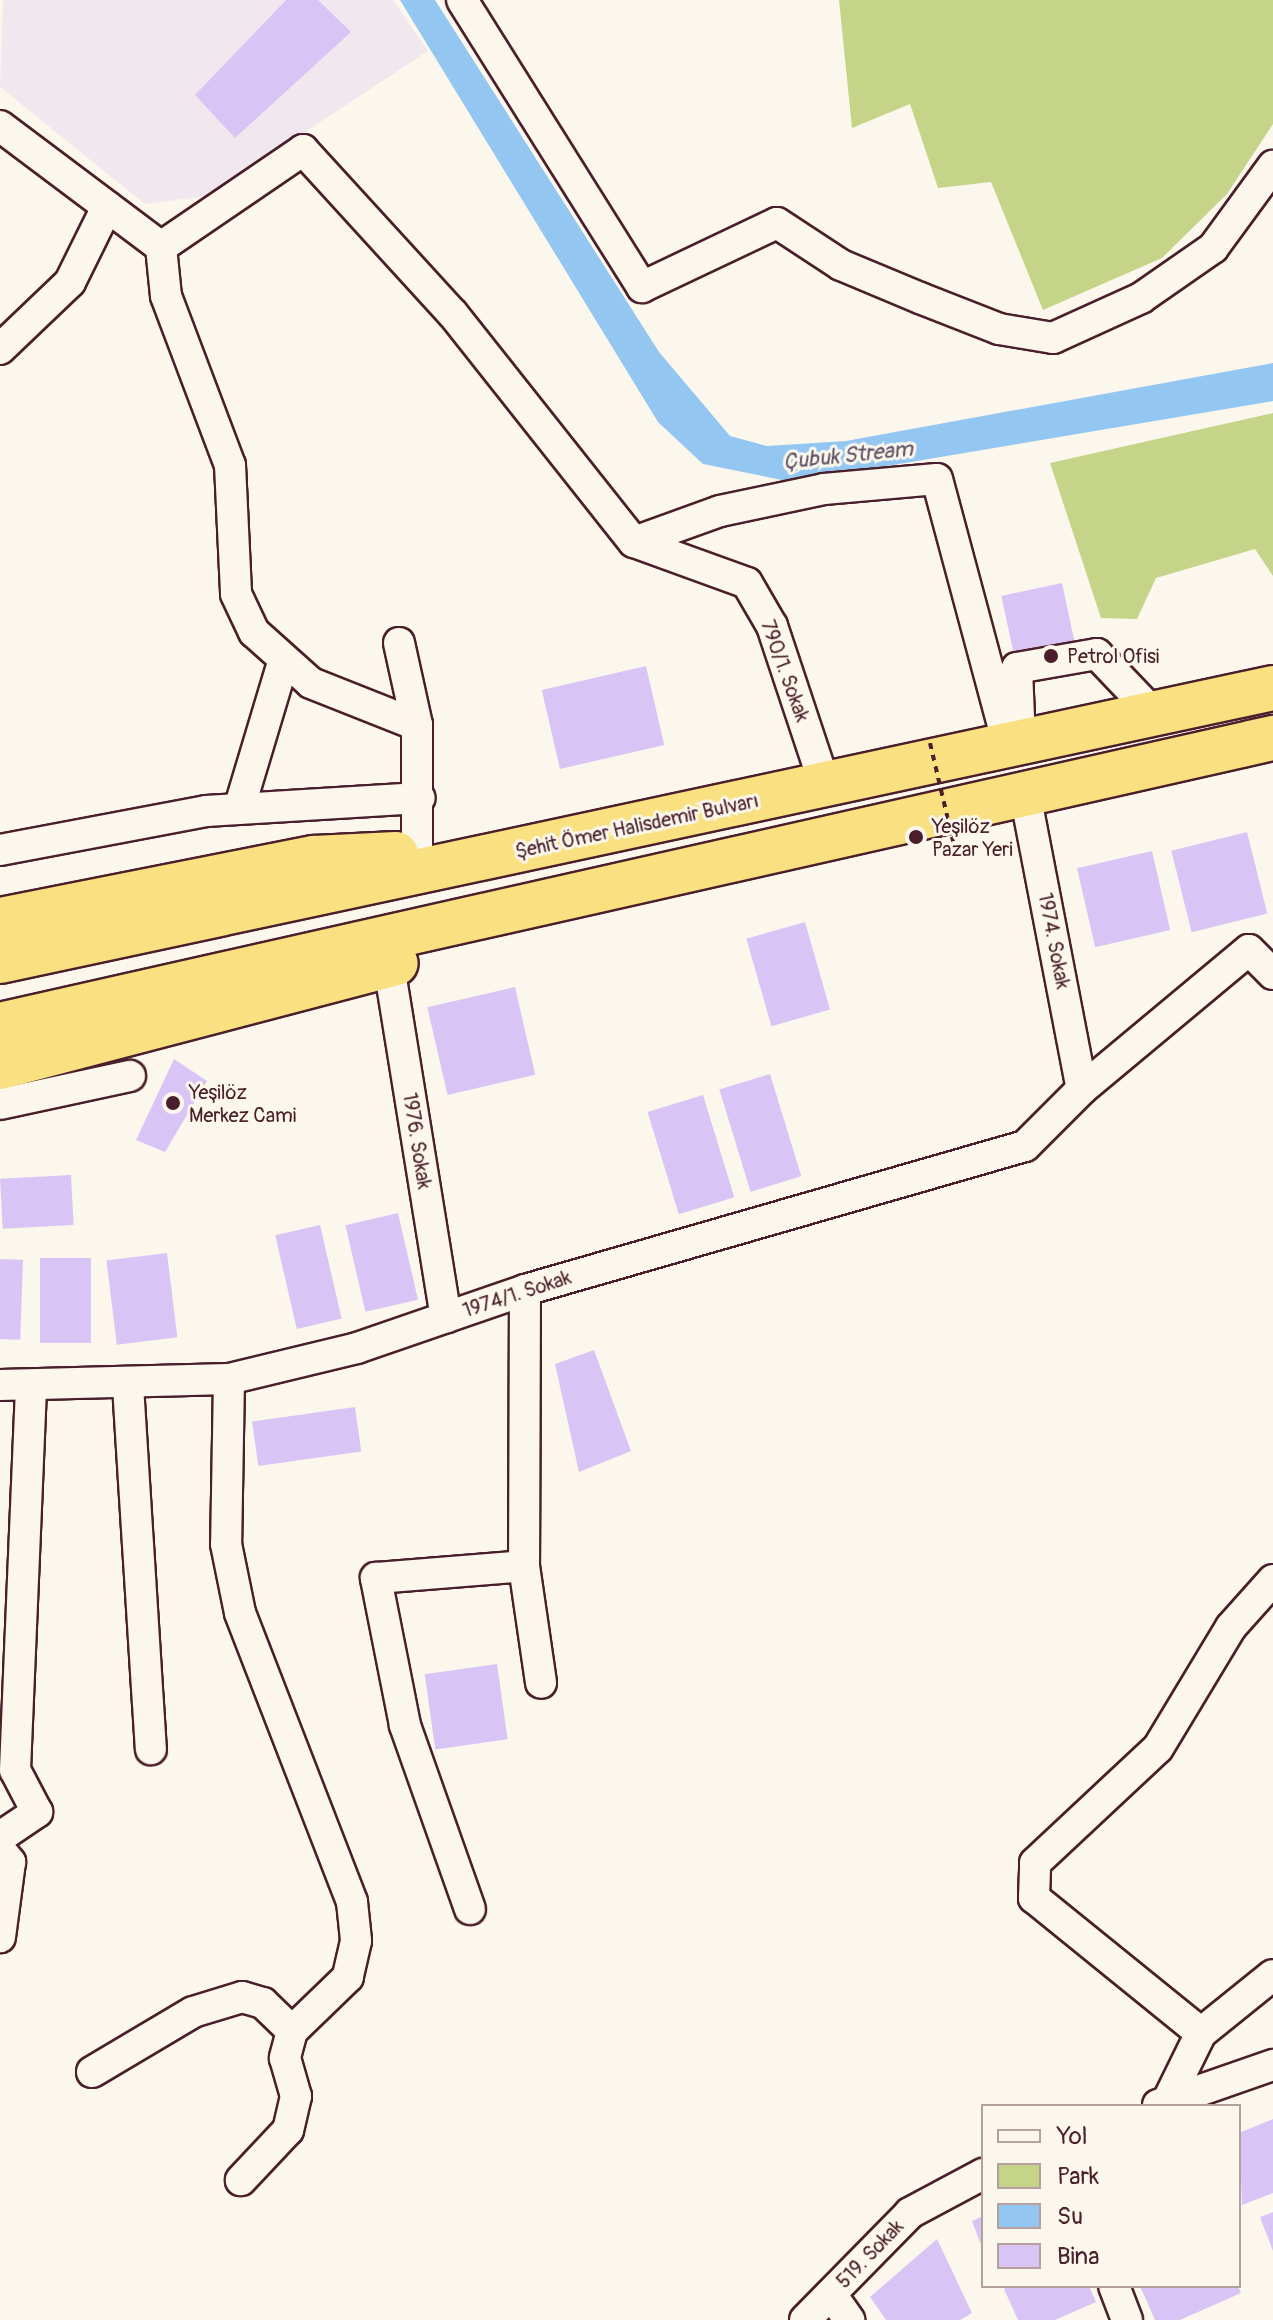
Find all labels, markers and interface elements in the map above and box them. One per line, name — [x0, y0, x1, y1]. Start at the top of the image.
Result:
water label: Çubuk Stream — [782, 436, 914, 476]
street label: 790/1. Sokak — [755, 617, 815, 725]
place label: Petrol Ofisi — [1067, 644, 1159, 668]
marker: Petrol Ofisi — [1042, 647, 1060, 665]
street label: Şehit Ömer Halisdemir Bulvarı — [513, 788, 761, 864]
place label: Yeşilöz Pazar Yeri — [932, 814, 1013, 861]
marker: Yeşilöz Pazar Yeri — [907, 828, 925, 846]
street label: 1974. Sokak — [1033, 891, 1075, 991]
place label: Yeşilöz Merkez Cami — [189, 1080, 296, 1127]
street label: 1976. Sokak — [398, 1091, 436, 1191]
marker: Yeşilöz Merkez Cami — [164, 1094, 182, 1112]
street label: 1974/1. Sokak — [460, 1265, 574, 1323]
legend — [981, 2104, 1241, 2288]
text: Yol — [1057, 2122, 1087, 2151]
text: Park — [1057, 2162, 1099, 2191]
text: Su — [1057, 2202, 1083, 2231]
street label: 519. Sokak — [831, 2215, 909, 2293]
text: Bina — [1057, 2242, 1099, 2271]

